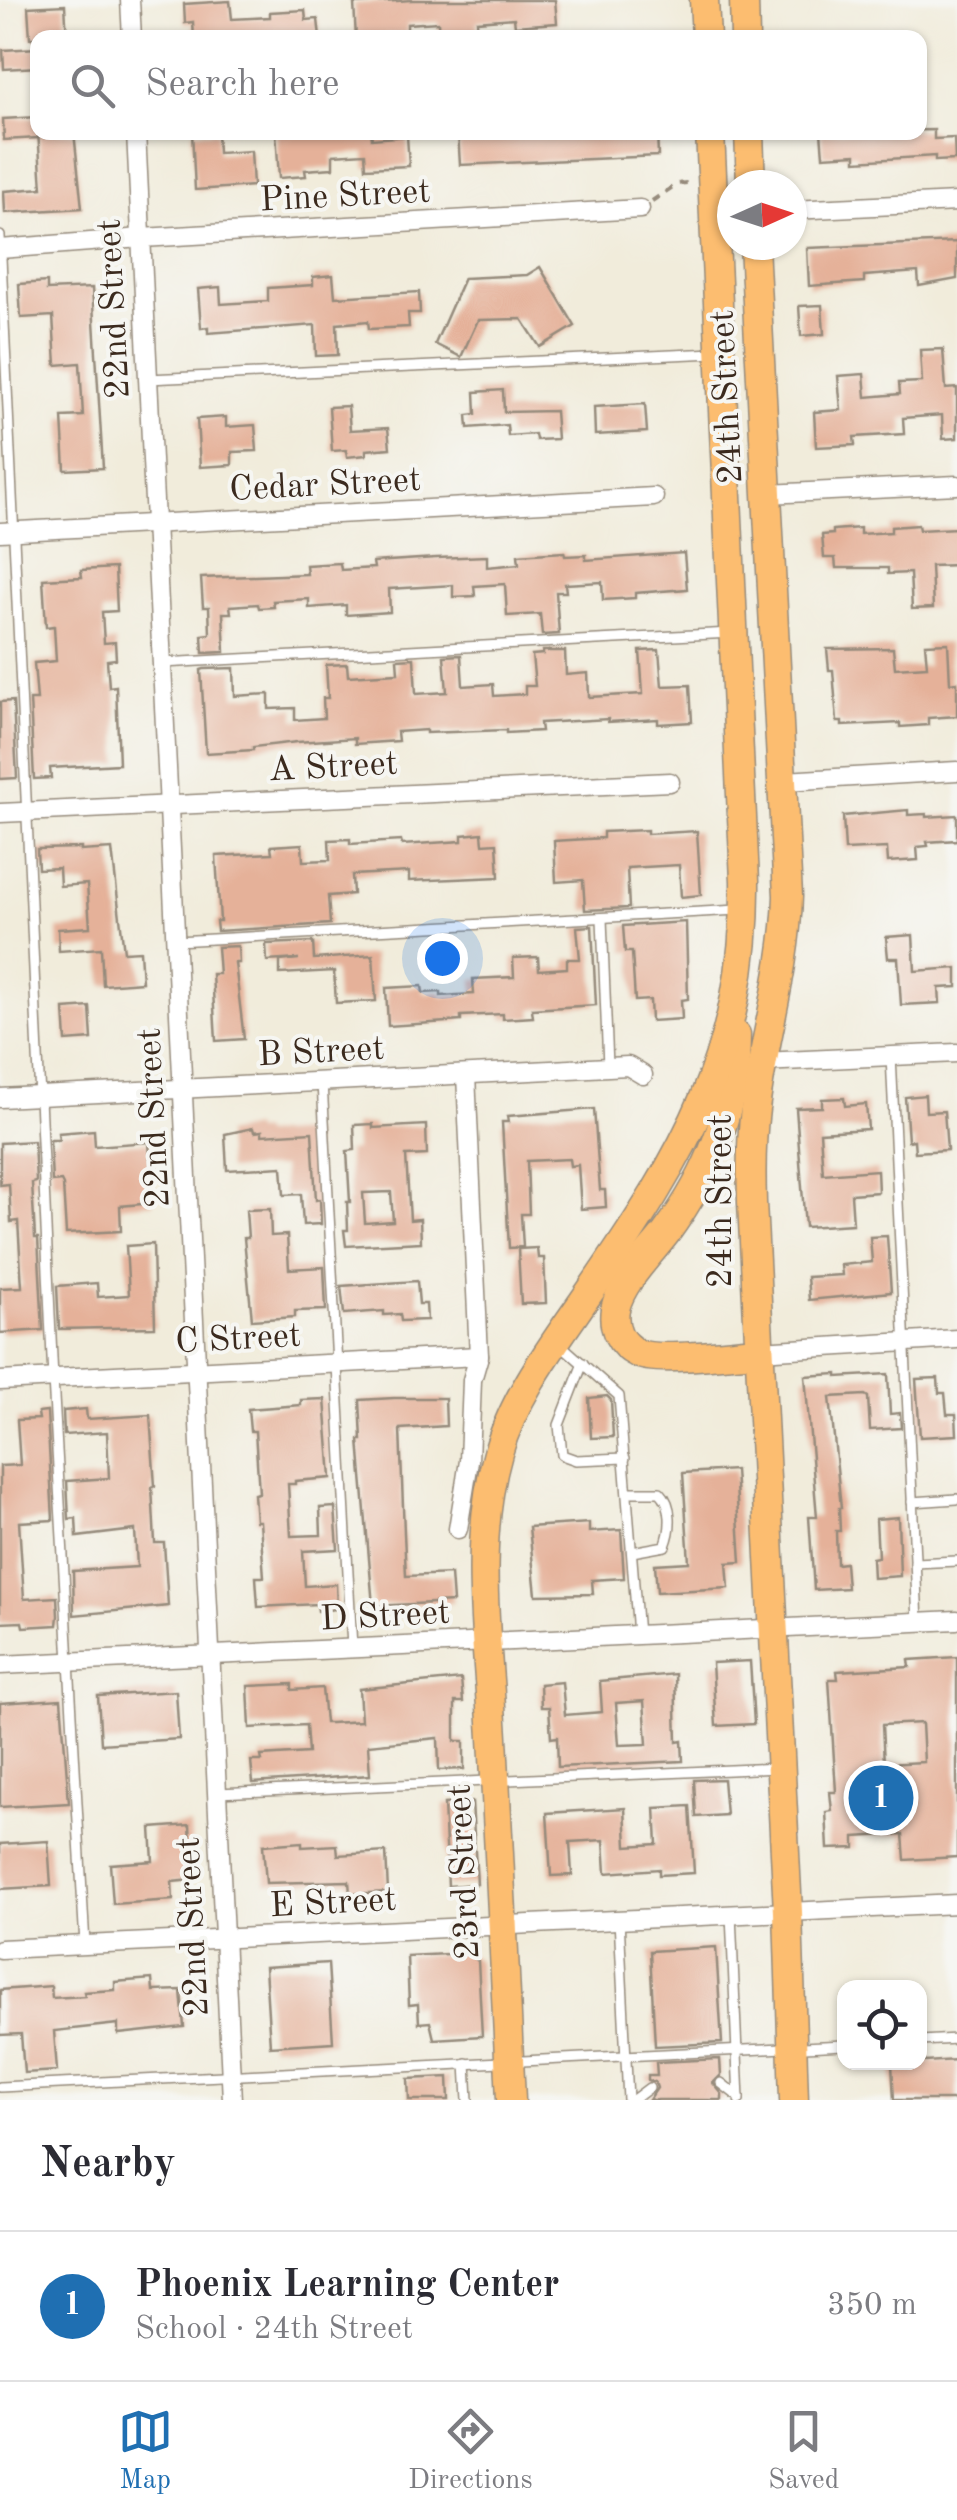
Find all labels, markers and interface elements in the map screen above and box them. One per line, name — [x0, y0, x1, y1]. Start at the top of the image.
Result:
search box — [30, 30, 927, 140]
icon: search — [65, 58, 120, 113]
text: Search here — [145, 66, 340, 104]
north arrow — [717, 170, 807, 260]
street label: Pine Street — [259, 175, 431, 218]
street label: 22nd Street — [92, 218, 137, 400]
street label: 24th Street — [705, 309, 750, 485]
street label: Cedar Street — [228, 463, 422, 508]
street label: A Street — [268, 747, 399, 788]
your location — [417, 933, 468, 984]
street label: 22nd Street — [132, 1027, 177, 1209]
street label: B Street — [257, 1032, 385, 1073]
street label: 24th Street — [704, 1114, 739, 1288]
street label: C Street — [174, 1319, 302, 1360]
street label: D Street — [319, 1596, 451, 1637]
pin: 1 — [848, 1760, 914, 1836]
street label: 23rd Street — [442, 1783, 487, 1961]
street label: 22nd Street — [171, 1836, 216, 2018]
street label: E Street — [269, 1883, 397, 1924]
map controls — [837, 1980, 927, 2070]
button: locate — [837, 1980, 927, 2070]
text: Nearby — [40, 2144, 176, 2186]
text: Phoenix Learning Center — [135, 2267, 560, 2305]
text: 1 — [63, 2290, 82, 2322]
text: 350 m — [827, 2290, 917, 2322]
text: School · 24th Street — [135, 2314, 413, 2346]
tab: Map — [118, 2404, 173, 2499]
tab: Directions — [408, 2404, 533, 2499]
tab: Saved — [768, 2404, 839, 2499]

